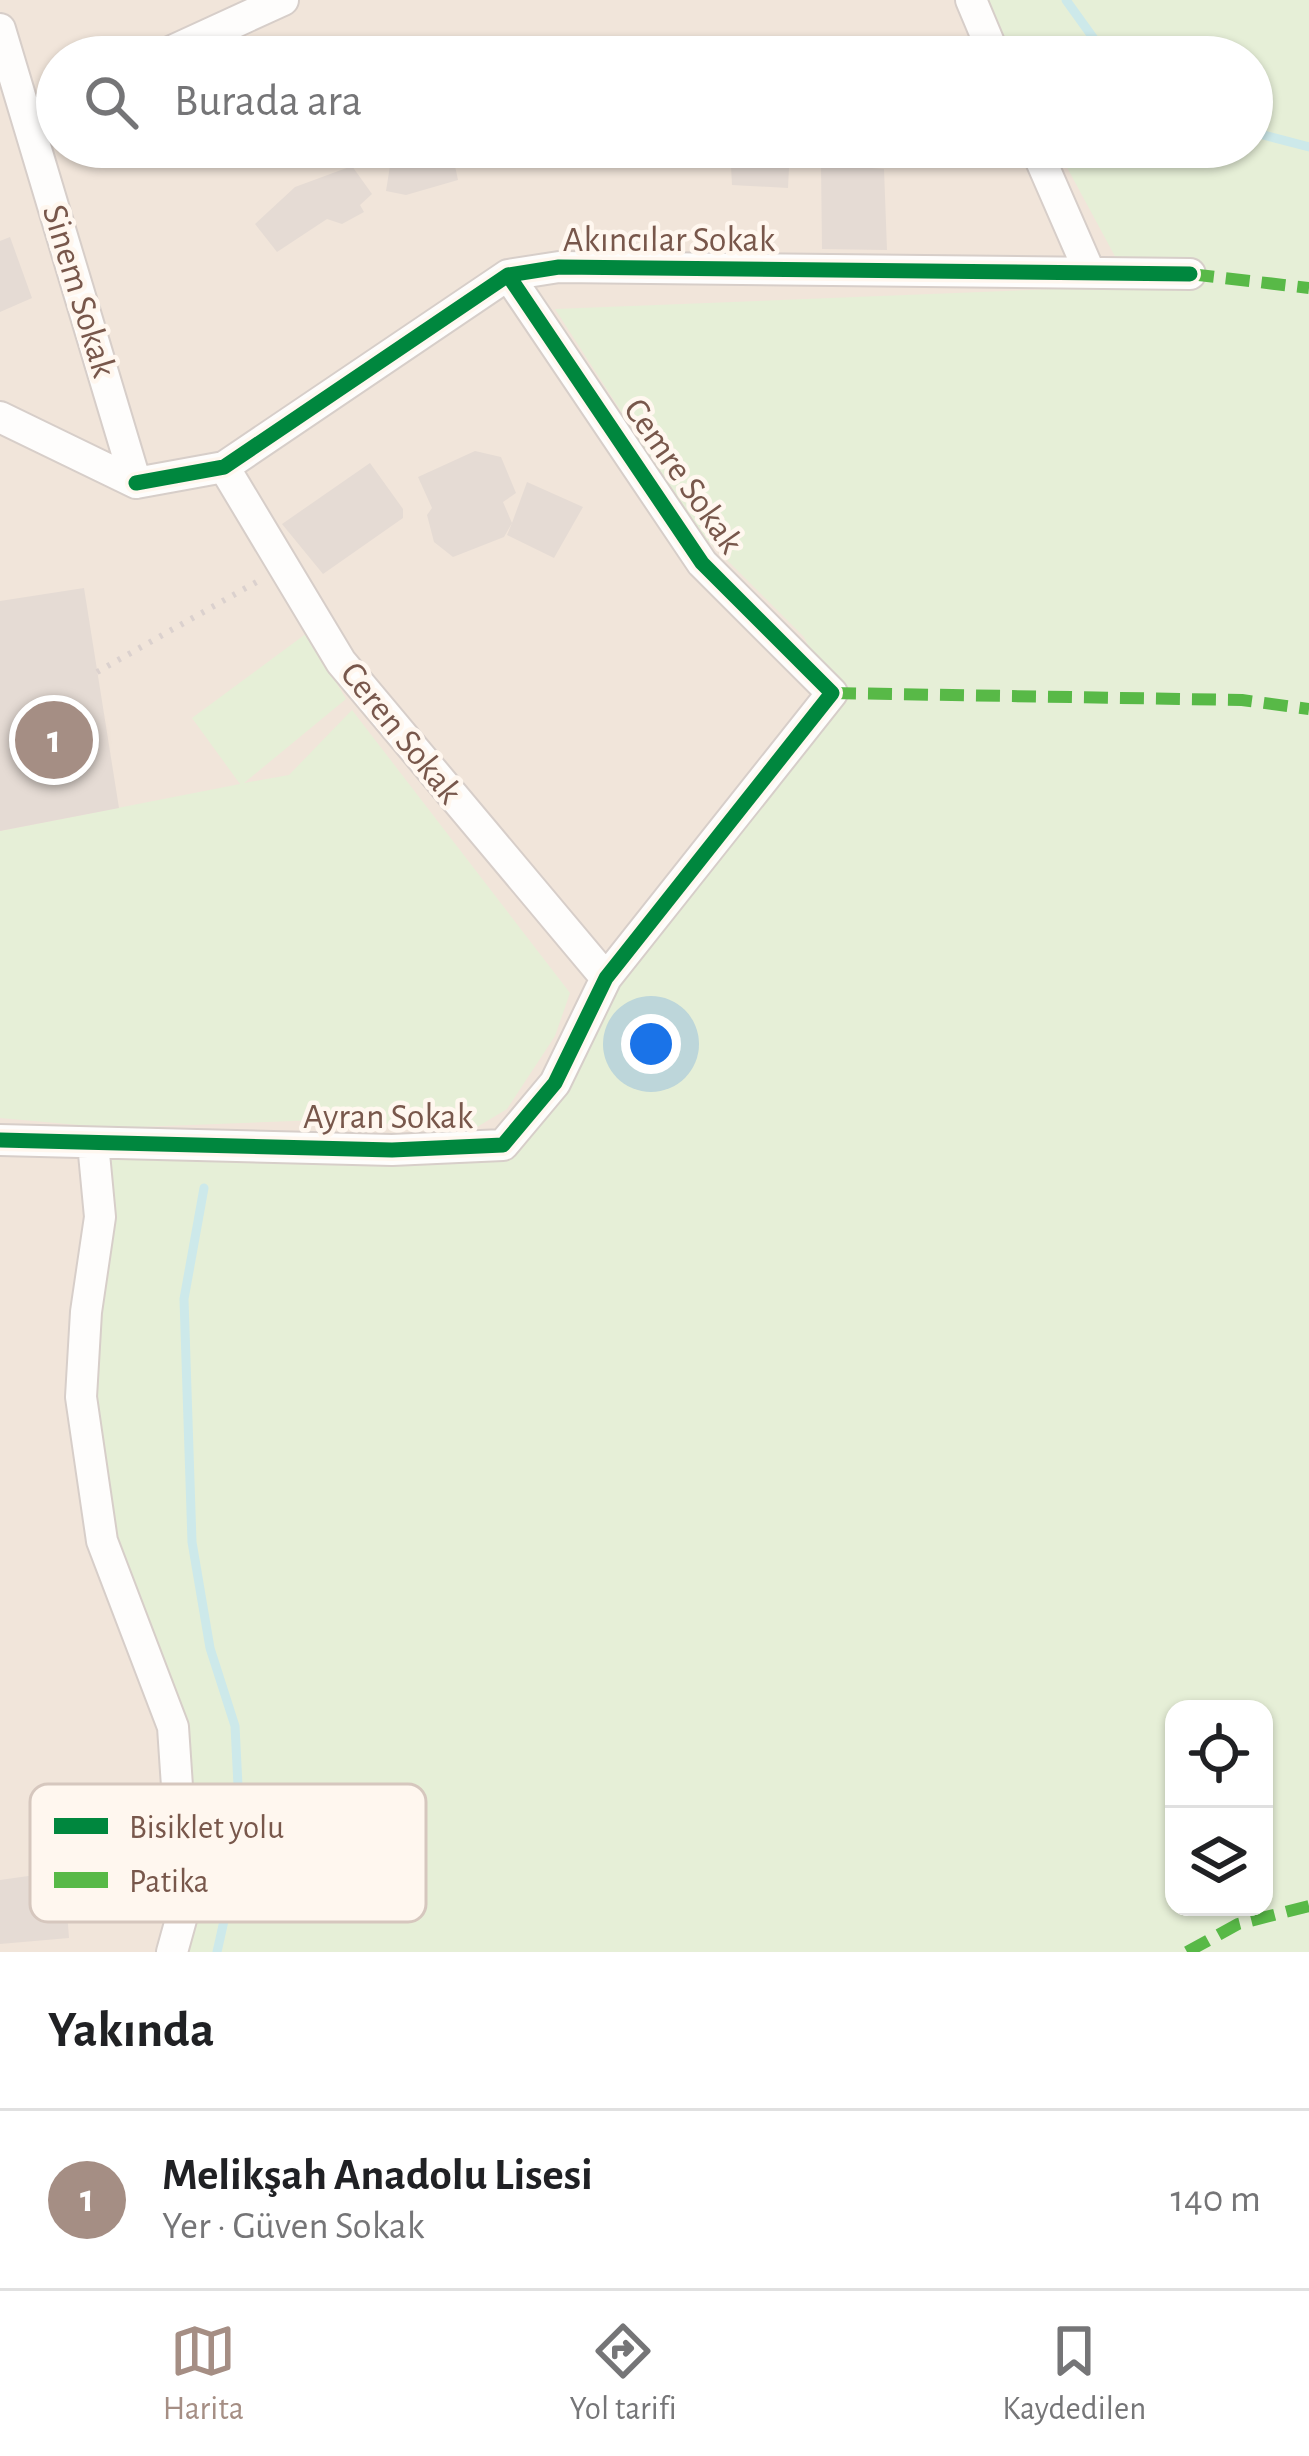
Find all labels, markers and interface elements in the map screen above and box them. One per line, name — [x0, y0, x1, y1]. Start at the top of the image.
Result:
search box — [36, 36, 1273, 168]
icon: search — [78, 69, 144, 135]
text: Burada ara — [174, 79, 362, 124]
street label: Sinem Sokak — [36, 200, 122, 382]
street label: Akıncılar Sokak — [563, 222, 776, 258]
street label: Cemre Sokak — [617, 392, 750, 560]
street label: Ceren Sokak — [334, 656, 469, 811]
pin: 1 — [15, 695, 93, 785]
your location — [621, 1014, 681, 1074]
street label: Ayran Sokak — [303, 1099, 474, 1135]
map controls — [1165, 1700, 1273, 1916]
button: locate — [1165, 1700, 1273, 1808]
legend — [30, 1784, 426, 1922]
button: layers — [1165, 1808, 1273, 1916]
text: Bisiklet yolu — [129, 1812, 284, 1845]
text: Patika — [129, 1866, 209, 1899]
text: Yakında — [48, 2005, 214, 2056]
text: Melikşah Anadolu Lisesi — [162, 2153, 593, 2198]
text: 1 — [80, 2180, 94, 2219]
text: 140 m — [1171, 2180, 1261, 2219]
text: Yer · Güven Sokak — [162, 2207, 425, 2246]
tab: Harita — [163, 2318, 244, 2430]
tab: Yol tarifi — [570, 2318, 677, 2430]
tab: Kaydedilen — [1002, 2318, 1146, 2430]

